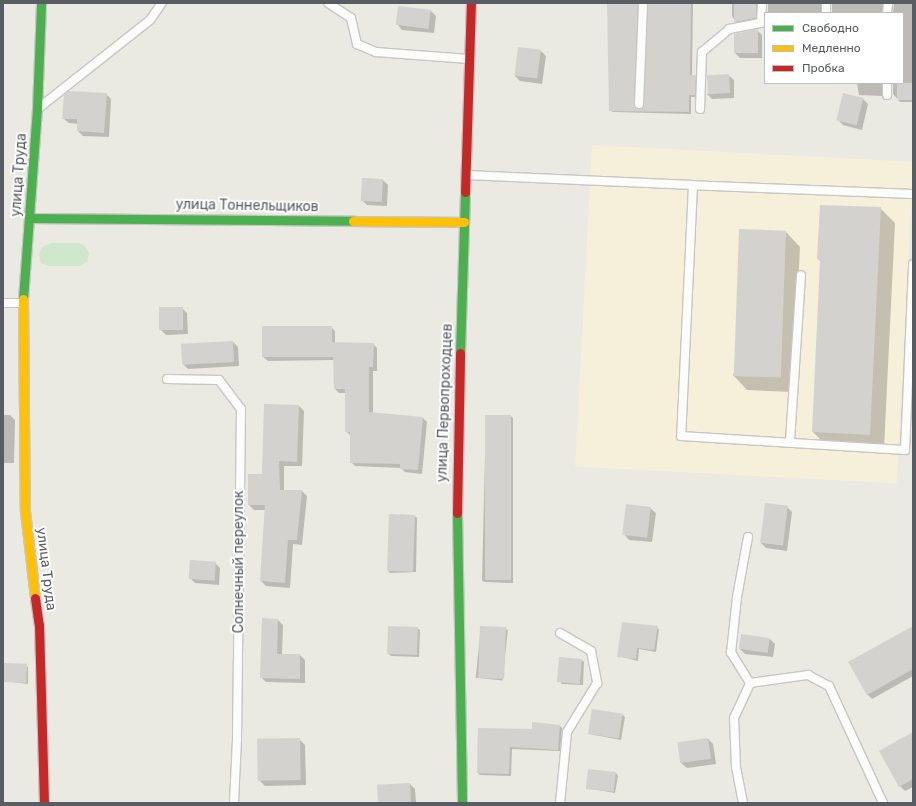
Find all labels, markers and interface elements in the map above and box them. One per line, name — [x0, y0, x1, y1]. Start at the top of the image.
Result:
legend — [764, 12, 904, 84]
text: Свободно — [802, 21, 859, 35]
text: Медленно — [802, 41, 861, 55]
text: Пробка — [802, 61, 845, 75]
street label: улица Труда — [8, 133, 30, 217]
street label: улица Тоннельщиков — [175, 196, 319, 216]
street label: улица Первопроходцев — [434, 323, 456, 483]
street label: Солнечный переулок — [231, 491, 247, 633]
street label: улица Труда — [33, 526, 59, 612]

